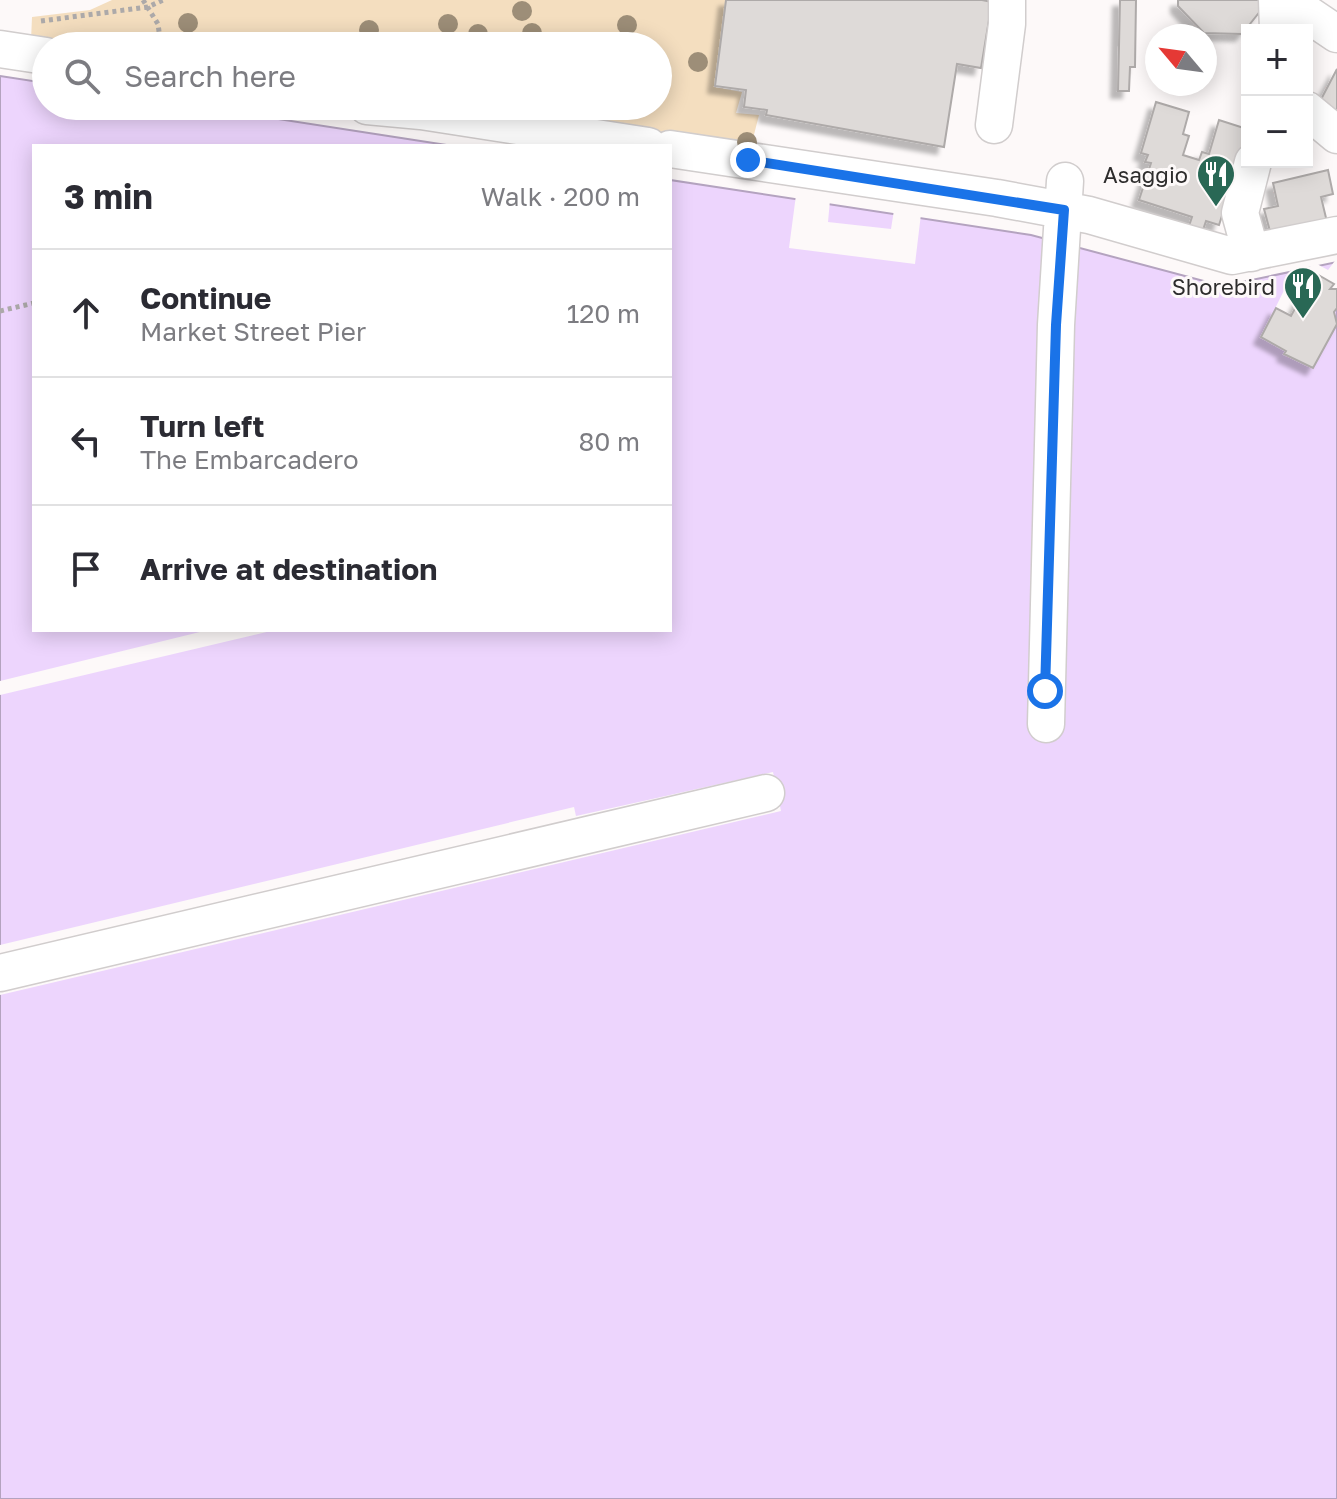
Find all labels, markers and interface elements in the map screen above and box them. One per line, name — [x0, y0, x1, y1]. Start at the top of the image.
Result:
north arrow — [1145, 24, 1217, 96]
map controls — [1241, 24, 1313, 168]
button: + — [1241, 24, 1313, 96]
search box — [32, 32, 672, 120]
icon: search — [60, 54, 104, 98]
text: Search here — [124, 58, 296, 94]
button: − — [1241, 96, 1313, 168]
route end — [730, 142, 766, 178]
restaurant icon: Asaggio — [1195, 153, 1237, 208]
place label: Asaggio — [1103, 161, 1188, 188]
text: 3 min — [64, 176, 153, 216]
text: Walk · 200 m — [481, 181, 640, 212]
restaurant icon: Shorebird — [1282, 265, 1324, 320]
place label: Shorebird — [1172, 273, 1275, 300]
text: Continue — [140, 280, 271, 316]
icon: ahead — [64, 291, 108, 335]
text: 120 m — [567, 298, 640, 329]
text: Market Street Pier — [140, 316, 366, 347]
text: Turn left — [140, 408, 265, 444]
icon: left — [64, 419, 108, 463]
text: 80 m — [579, 426, 640, 457]
text: The Embarcadero — [140, 444, 359, 475]
icon: arrive — [64, 547, 108, 591]
text: Arrive at destination — [140, 551, 437, 587]
route start — [1027, 673, 1063, 709]

